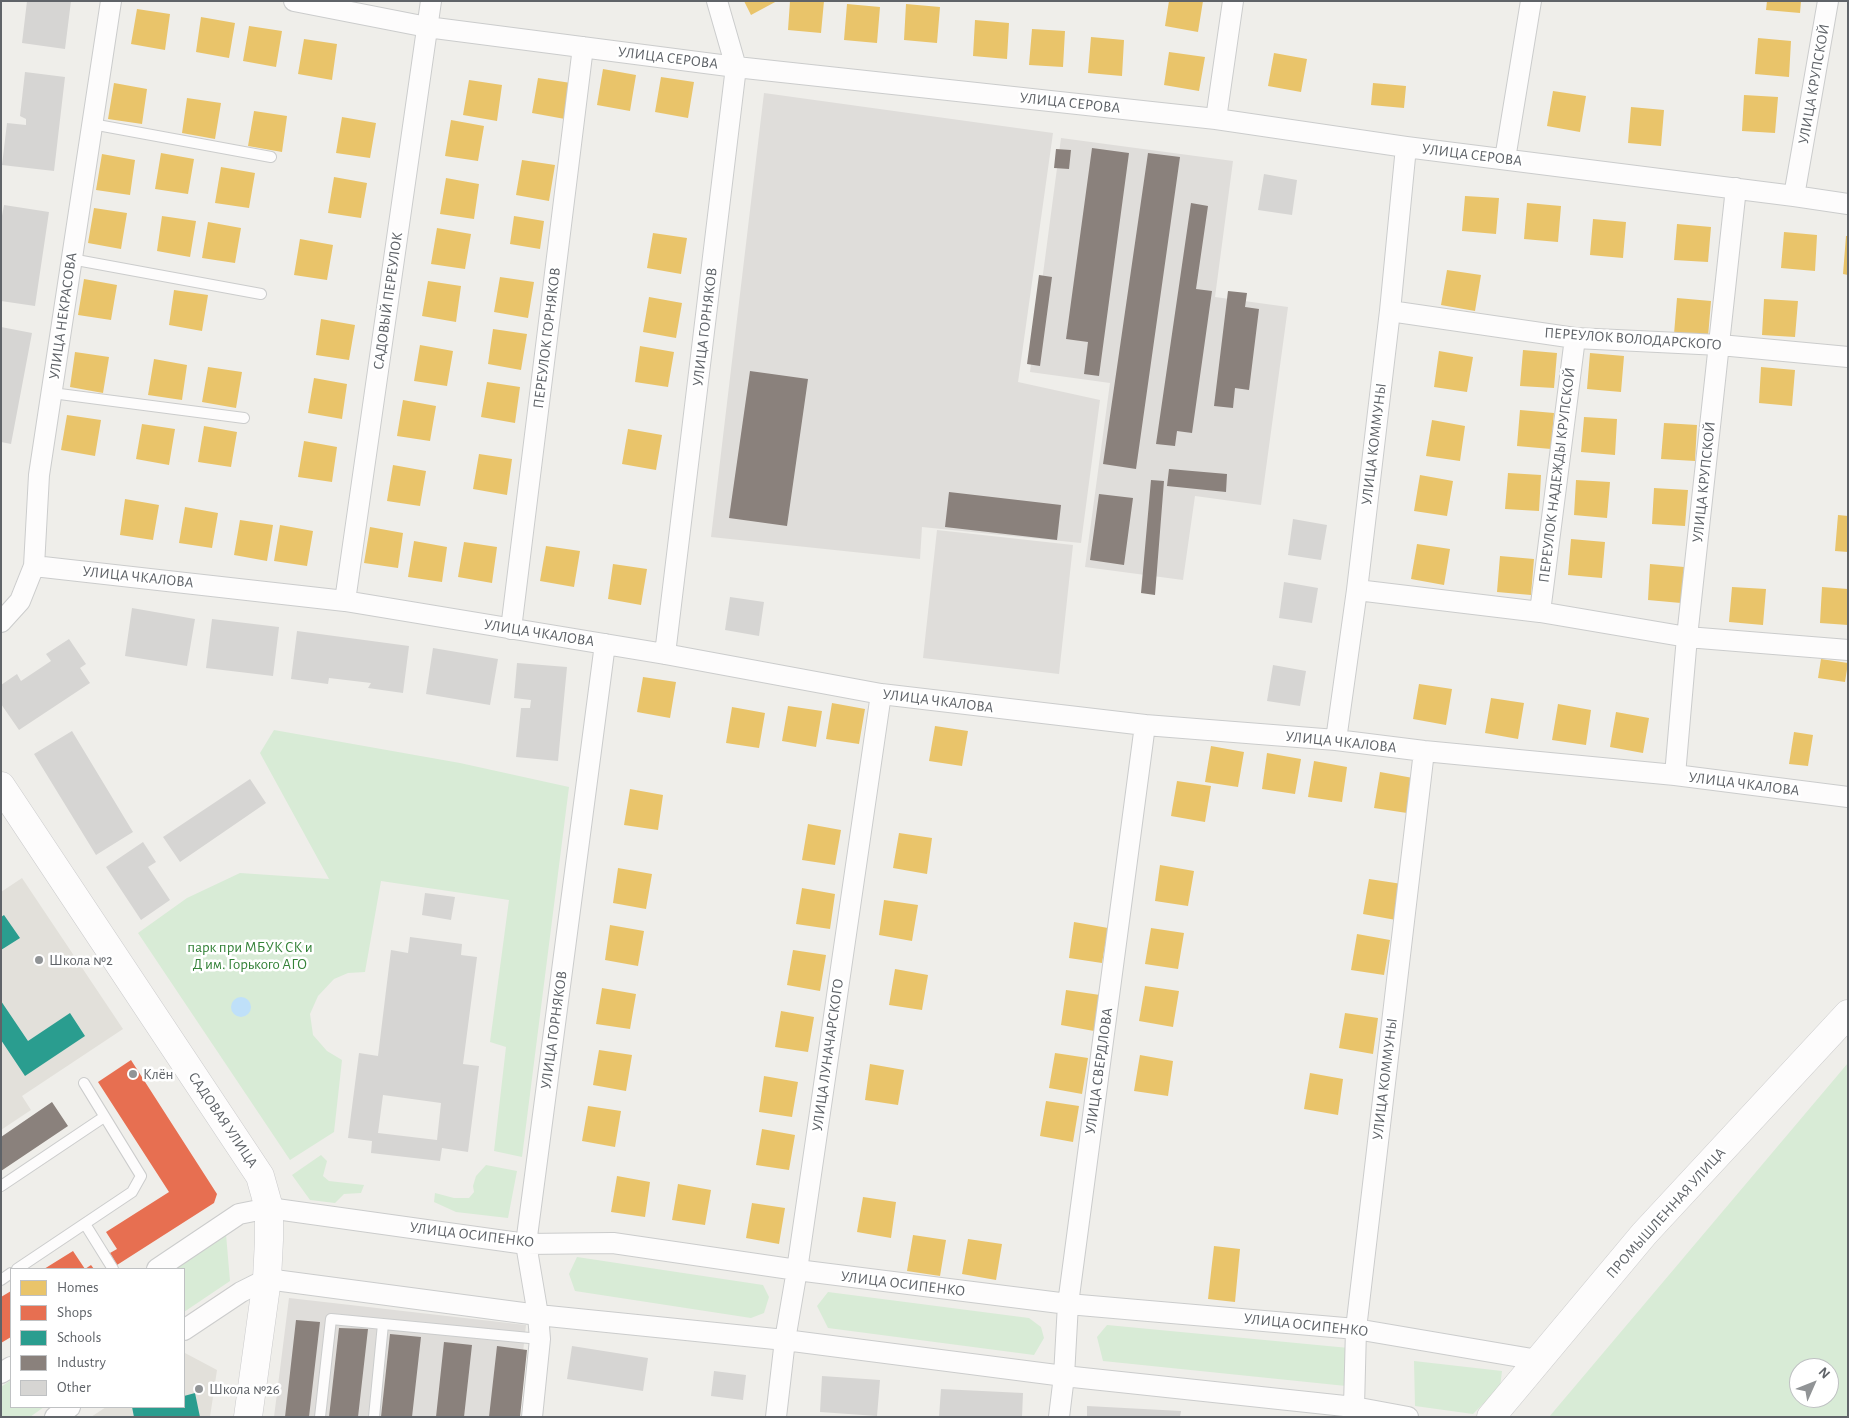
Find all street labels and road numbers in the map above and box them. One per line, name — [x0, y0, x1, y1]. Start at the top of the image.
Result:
street label: УЛИЦА КРУПСКОЙ — [1795, 23, 1833, 145]
street label: УЛИЦА СЕРОВА — [617, 43, 719, 73]
street label: УЛИЦА СЕРОВА — [1019, 89, 1121, 117]
street label: УЛИЦА СЕРОВА — [1421, 140, 1523, 170]
street label: САДОВЫЙ ПЕРЕУЛОК — [369, 231, 407, 371]
street label: УЛИЦА НЕКРАСОВА — [45, 251, 81, 381]
street label: ПЕРЕУЛОК ГОРНЯКОВ — [529, 267, 565, 409]
street label: УЛИЦА ГОРНЯКОВ — [689, 267, 721, 387]
street label: ПЕРЕУЛОК ВОЛОДАРСКОГО — [1544, 324, 1722, 354]
street label: ПЕРЕУЛОК НАДЕЖДЫ КРУПСКОЙ — [1535, 366, 1579, 584]
street label: УЛИЦА КОММУНЫ — [1358, 382, 1390, 506]
street label: УЛИЦА КРУПСКОЙ — [1689, 421, 1719, 543]
street label: УЛИЦА ЧКАЛОВА — [82, 562, 194, 592]
street label: УЛИЦА ЧКАЛОВА — [482, 615, 596, 651]
street label: УЛИЦА ЧКАЛОВА — [882, 685, 994, 717]
street label: УЛИЦА ЧКАЛОВА — [1285, 727, 1397, 757]
street label: УЛИЦА ЧКАЛОВА — [1688, 768, 1800, 800]
street label: УЛИЦА ГОРНЯКОВ — [537, 970, 571, 1090]
street label: УЛИЦА ЛУНАЧАРСКОГО — [808, 977, 848, 1133]
street label: УЛИЦА СВЕРДЛОВА — [1081, 1007, 1117, 1135]
street label: УЛИЦА КОММУНЫ — [1369, 1017, 1401, 1141]
street label: САДОВАЯ УЛИЦА — [184, 1069, 262, 1171]
street label: ПРОМЫШЛЕННАЯ УЛИЦА — [1602, 1144, 1730, 1282]
street label: УЛИЦА ОСИПЕНКО — [409, 1218, 535, 1252]
street label: УЛИЦА ОСИПЕНКО — [840, 1267, 966, 1301]
street label: УЛИЦА ОСИПЕНКО — [1243, 1309, 1369, 1341]

